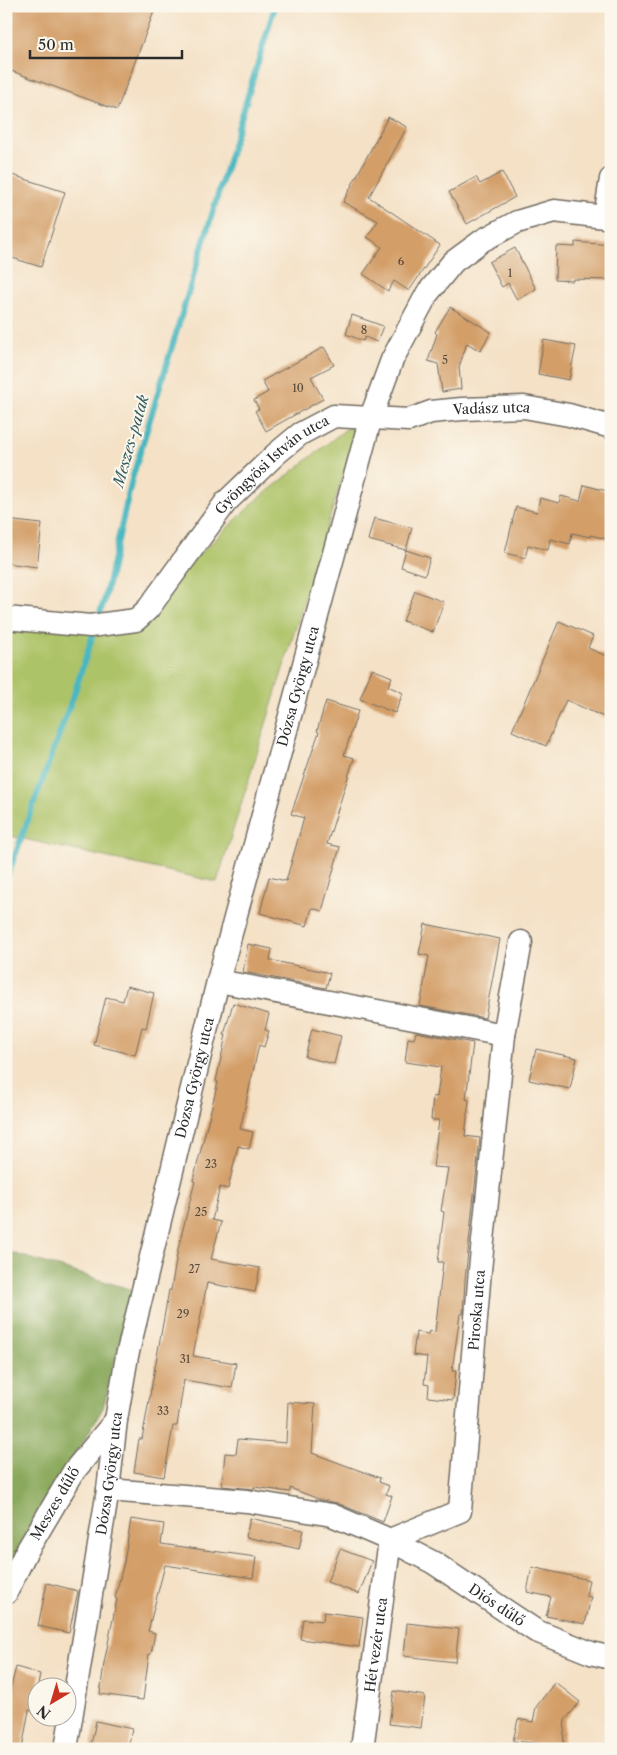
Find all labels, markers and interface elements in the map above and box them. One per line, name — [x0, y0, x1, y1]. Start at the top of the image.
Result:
scale bar — [30, 28, 182, 60]
text: 50 m — [38, 35, 74, 54]
house number: 6 — [398, 254, 405, 268]
house number: 1 — [508, 266, 513, 280]
house number: 8 — [361, 323, 367, 337]
house number: 5 — [442, 353, 448, 367]
house number: 10 — [292, 381, 304, 395]
water label: Meszes-patak — [108, 392, 153, 491]
street label: Vadász utca — [451, 398, 533, 419]
street label: Gyöngyösi István utca — [211, 411, 333, 518]
street label: Dózsa György utca — [273, 623, 323, 749]
street label: Dózsa György utca — [171, 1015, 218, 1140]
house number: 23 — [205, 1157, 217, 1171]
house number: 25 — [195, 1205, 207, 1219]
house number: 27 — [188, 1262, 200, 1276]
street label: Piroska utca — [464, 1268, 489, 1351]
house number: 29 — [177, 1307, 189, 1321]
house number: 31 — [180, 1352, 191, 1366]
house number: 33 — [157, 1404, 169, 1418]
street label: Dózsa György utca — [92, 1410, 126, 1536]
street label: Meszes dűlő — [26, 1463, 83, 1544]
street label: Diós dűlő — [465, 1580, 528, 1630]
street label: Hét vezér utca — [361, 1596, 391, 1693]
north arrow — [28, 1678, 78, 1728]
text: N — [34, 1701, 54, 1723]

